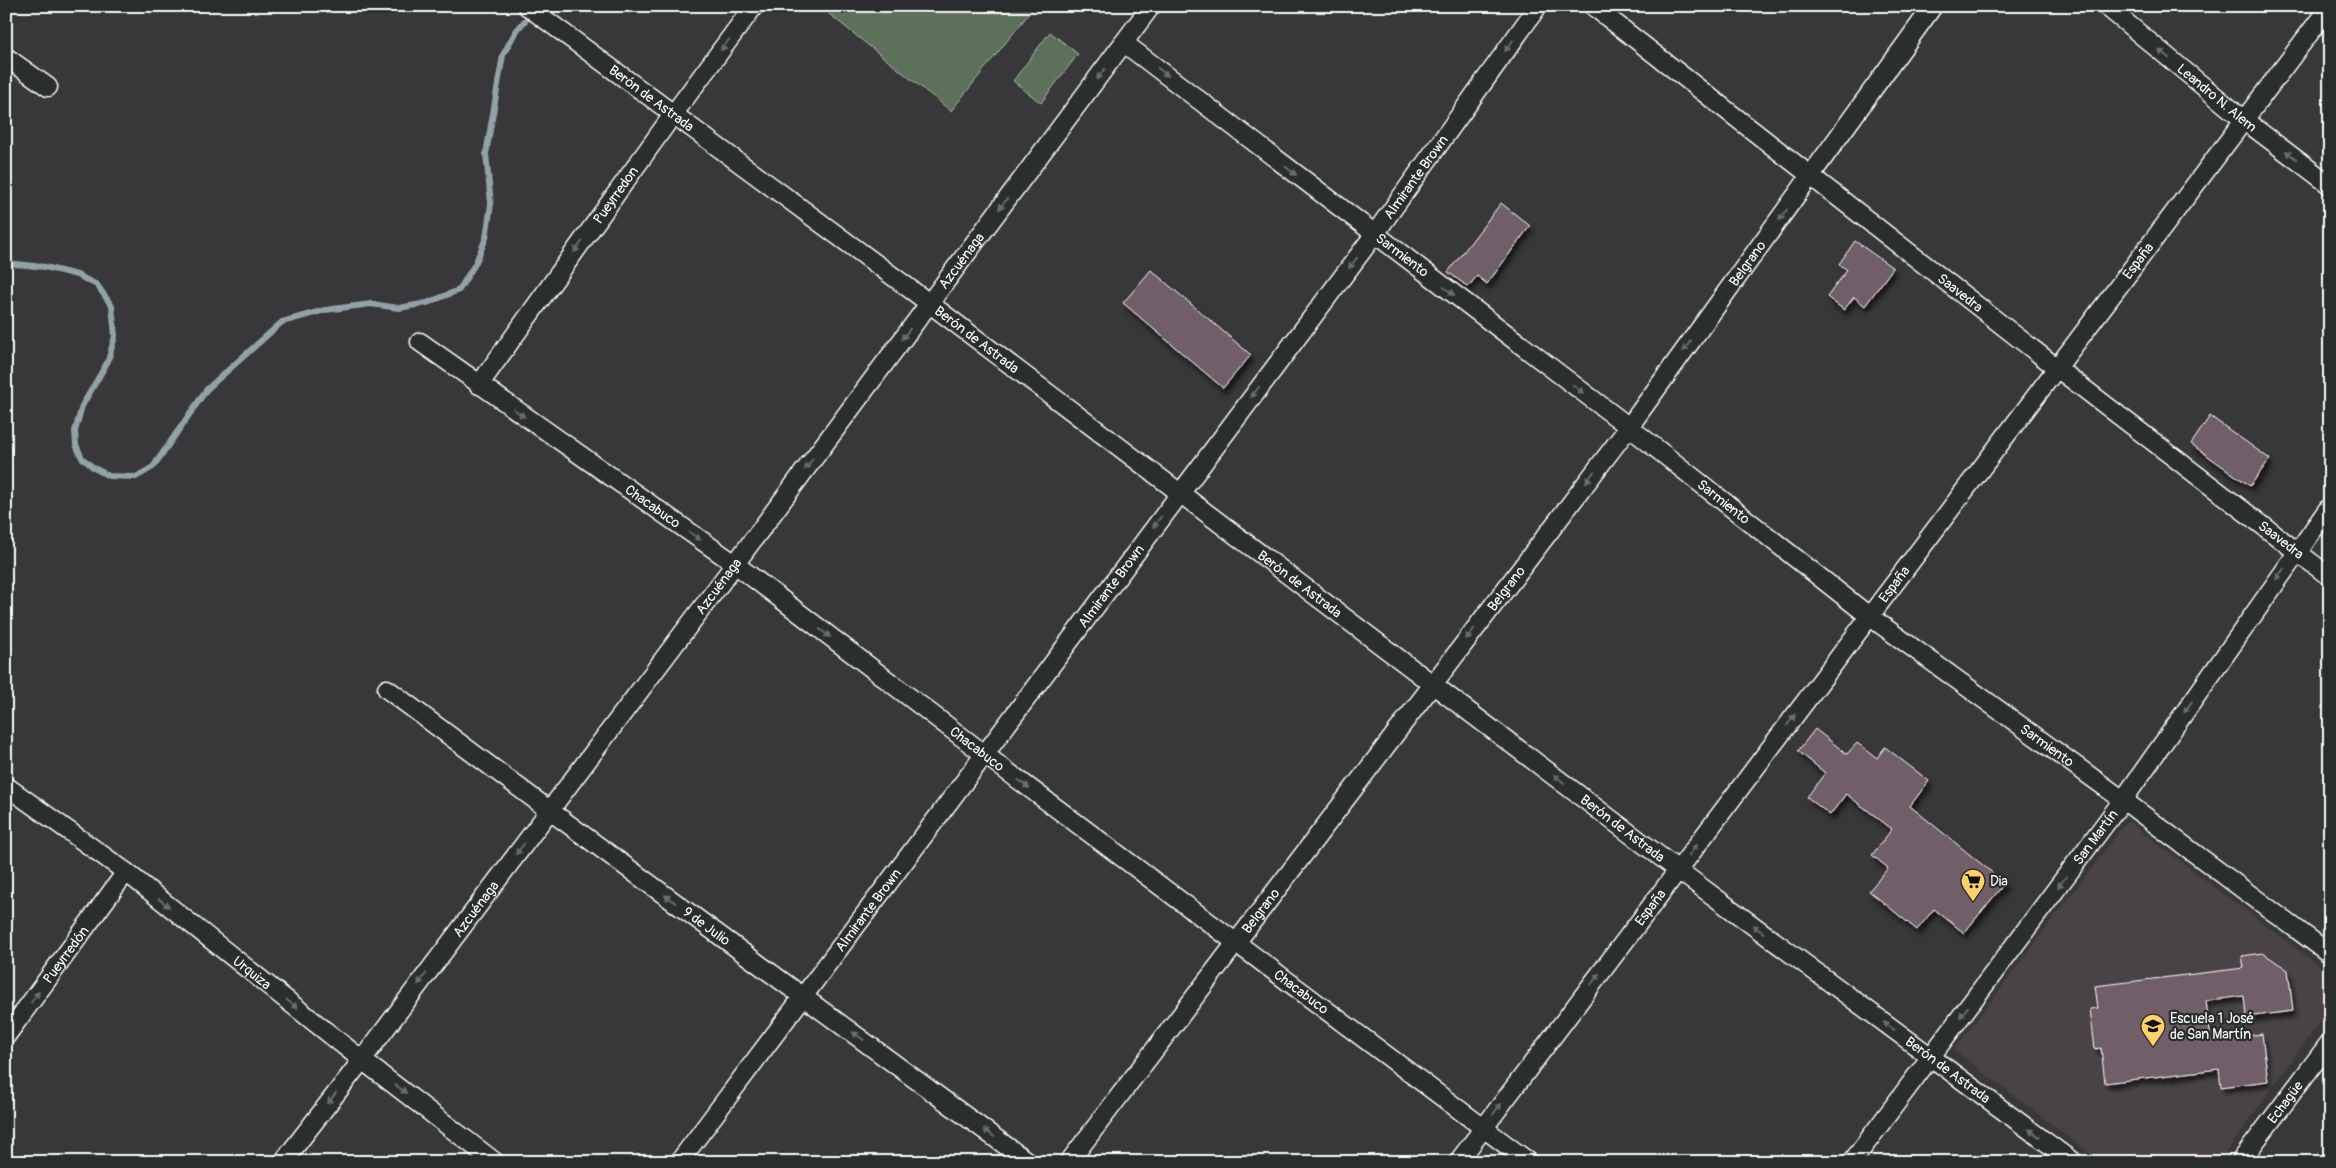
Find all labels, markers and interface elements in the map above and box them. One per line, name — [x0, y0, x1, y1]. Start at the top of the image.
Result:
one-way arrow — [719, 38, 730, 51]
one-way arrow — [1504, 39, 1515, 52]
one-way arrow — [2157, 49, 2170, 60]
street label: Leandro N. Alem — [2173, 60, 2260, 136]
street label: Berón de Astrada — [606, 62, 697, 135]
one-way arrow — [1096, 67, 1106, 81]
one-way arrow — [1156, 67, 1169, 78]
street label: Almirante Brown — [1380, 132, 1452, 223]
one-way arrow — [2285, 150, 2298, 161]
street label: Pueyrredon — [590, 163, 642, 227]
one-way arrow — [1284, 166, 1297, 177]
one-way arrow — [998, 197, 1009, 210]
one-way arrow — [1777, 208, 1788, 221]
street label: Azcuénaga — [935, 229, 988, 292]
street label: Sarmiento — [1372, 230, 1433, 281]
street label: Belgrano — [1726, 237, 1770, 290]
street label: España — [2119, 239, 2158, 283]
one-way arrow — [572, 240, 583, 253]
one-way arrow — [1347, 256, 1358, 269]
street label: Saavedra — [1934, 270, 1986, 316]
one-way arrow — [1442, 286, 1456, 296]
street label: Berón de Astrada — [931, 302, 1022, 377]
one-way arrow — [901, 327, 911, 341]
one-way arrow — [1682, 339, 1692, 353]
one-way arrow — [1571, 384, 1585, 394]
one-way arrow — [1250, 385, 1260, 399]
one-way arrow — [512, 408, 525, 418]
one-way arrow — [804, 457, 814, 471]
one-way arrow — [1585, 470, 1596, 483]
street label: Sarmiento — [1694, 476, 1754, 528]
street label: Chacabuco — [622, 481, 684, 532]
one-way arrow — [1152, 515, 1163, 528]
street label: Saavedra — [2255, 517, 2307, 563]
one-way arrow — [688, 531, 702, 541]
street label: Almirante Brown — [1075, 541, 1148, 631]
street label: Berón de Astrada — [1254, 547, 1345, 622]
street label: Azcuénaga — [692, 555, 745, 618]
street label: Belgrano — [1484, 563, 1529, 615]
street label: España — [1875, 563, 1914, 606]
one-way arrow — [2275, 567, 2285, 581]
one-way arrow — [1465, 627, 1476, 640]
one-way arrow — [818, 628, 832, 638]
one-way arrow — [2183, 701, 2193, 714]
one-way arrow — [1786, 713, 1796, 727]
street label: Sarmiento — [2017, 720, 2078, 771]
street label: Chacabuco — [946, 723, 1008, 776]
one-way arrow — [1553, 774, 1566, 785]
one-way arrow — [1017, 779, 1030, 790]
street label: Berón de Astrada — [1577, 791, 1668, 866]
street label: San Martín — [2070, 806, 2122, 868]
one-way arrow — [515, 842, 525, 856]
one-way arrow — [1688, 844, 1699, 857]
street label: Almirante Brown — [832, 865, 905, 955]
supermarket icon: Dia — [1960, 868, 1986, 902]
place label: Dia — [1990, 873, 2008, 890]
one-way arrow — [2057, 875, 2067, 889]
street label: Azcuénaga — [449, 878, 503, 941]
street label: Belgrano — [1238, 885, 1284, 937]
street label: España — [1631, 886, 1670, 929]
one-way arrow — [663, 894, 677, 904]
one-way arrow — [158, 897, 171, 908]
street label: 9 de Julio — [680, 903, 734, 950]
street label: Pueyrredón — [39, 923, 93, 987]
one-way arrow — [1752, 925, 1765, 935]
street label: Urquiza — [229, 953, 274, 993]
street label: Chacabuco — [1270, 966, 1332, 1018]
one-way arrow — [417, 972, 428, 985]
one-way arrow — [1590, 973, 1601, 986]
one-way arrow — [30, 990, 40, 1004]
one-way arrow — [285, 998, 298, 1009]
one-way arrow — [1959, 1005, 1970, 1018]
place label: Escuela 1 José de San Martín — [2170, 1010, 2254, 1043]
school or university icon: Escuela 1 José de San Martín — [2140, 1013, 2166, 1047]
one-way arrow — [1882, 1021, 1896, 1031]
one-way arrow — [851, 1031, 865, 1041]
street label: Berón de Astrada — [1902, 1033, 1994, 1107]
street label: Echagüe — [2264, 1078, 2307, 1127]
one-way arrow — [394, 1084, 407, 1095]
one-way arrow — [327, 1091, 338, 1104]
one-way arrow — [1492, 1103, 1503, 1116]
one-way arrow — [982, 1128, 996, 1138]
one-way arrow — [2027, 1128, 2041, 1138]

